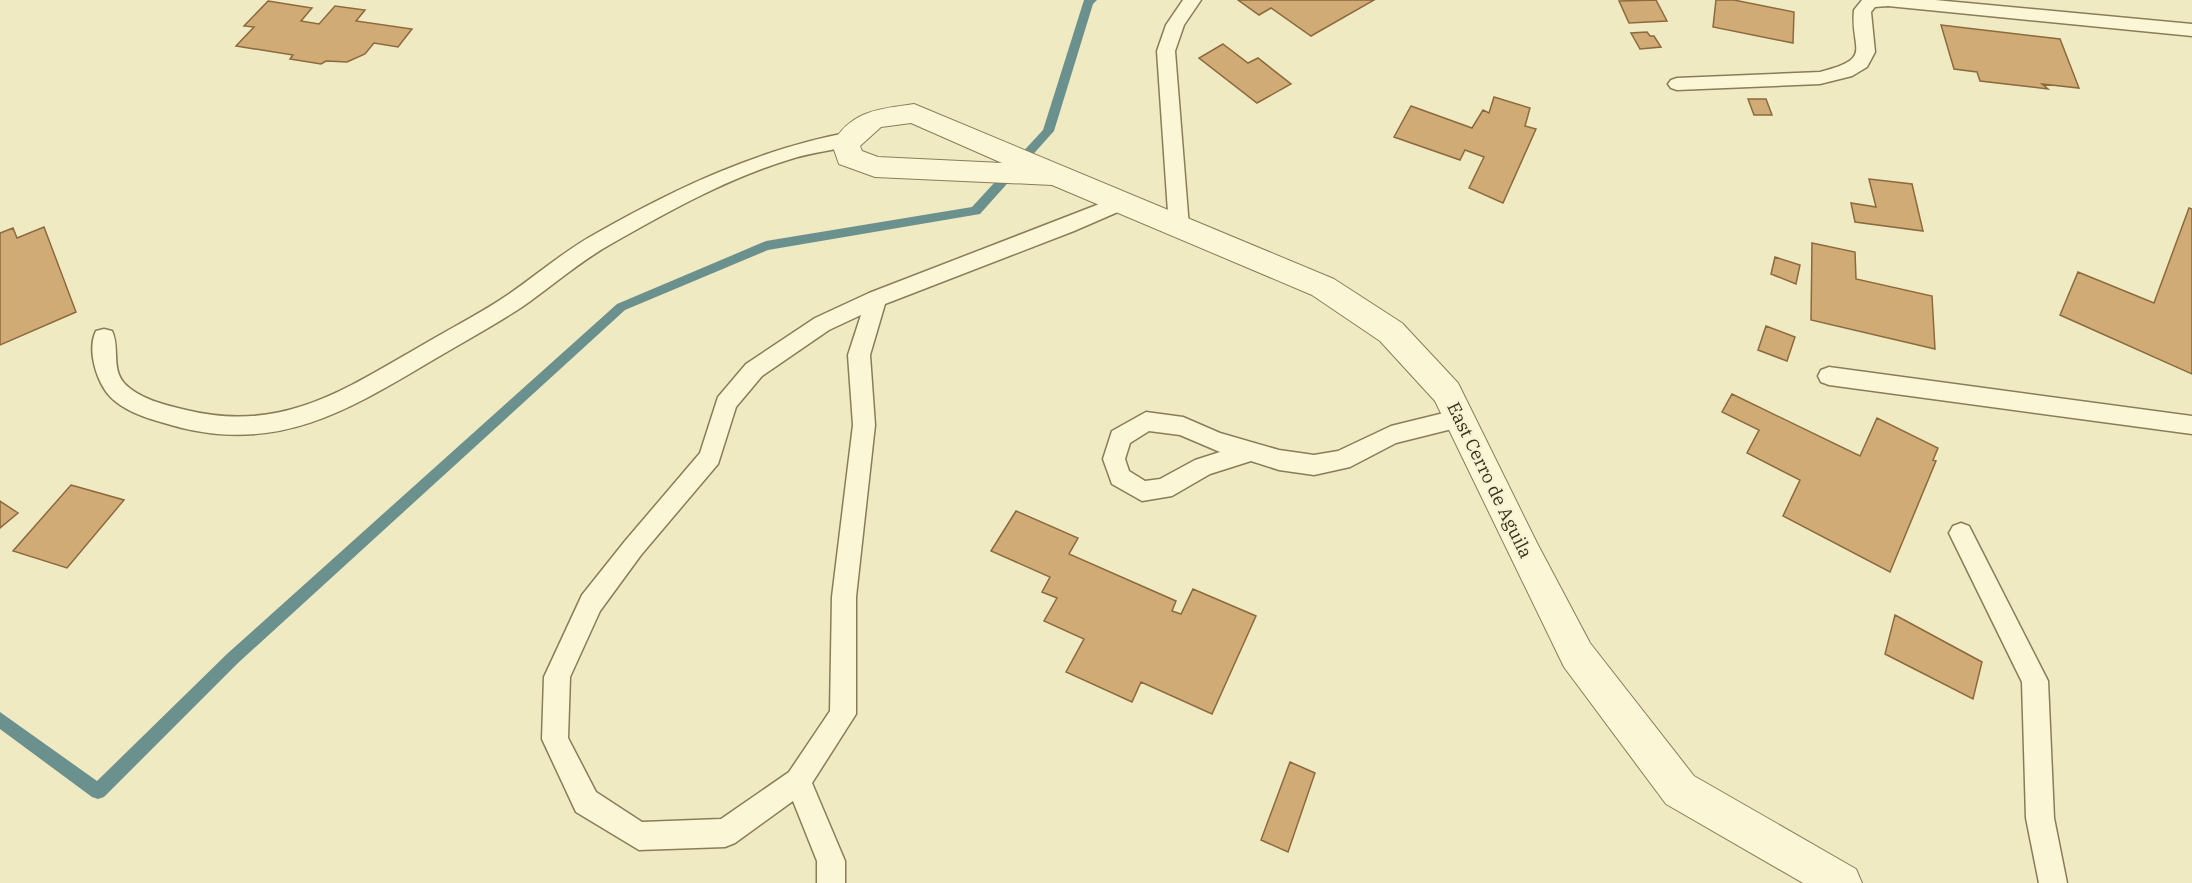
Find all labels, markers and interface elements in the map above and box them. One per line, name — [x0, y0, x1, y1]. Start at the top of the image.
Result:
street label: East Cerro de Aguila — [1442, 398, 1538, 562]

